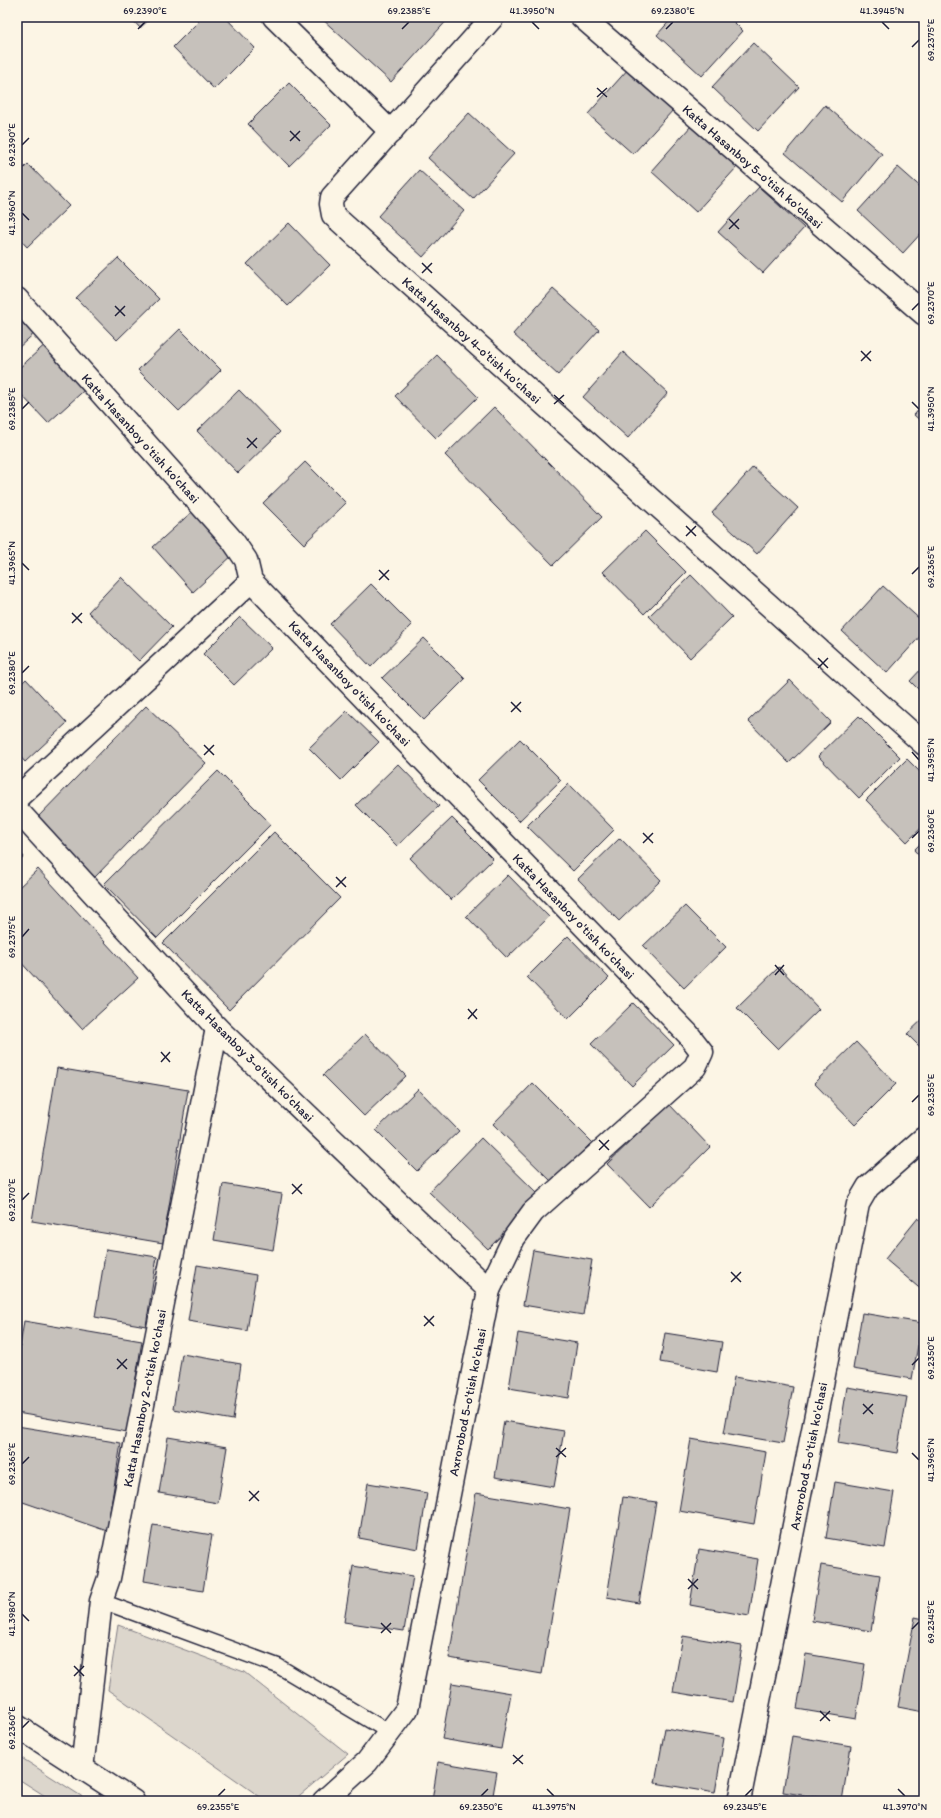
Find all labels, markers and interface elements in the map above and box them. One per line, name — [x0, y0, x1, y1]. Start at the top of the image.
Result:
text: 69.2390°E — [123, 4, 167, 17]
text: 69.2385°E — [388, 4, 431, 17]
text: 41.3950°N — [510, 4, 555, 17]
text: 69.2380°E — [651, 4, 695, 17]
text: 41.3945°N — [860, 4, 905, 17]
text: 69.2375°E — [924, 18, 937, 61]
street label: Katta Hasanboy 5-o'tish ko'chasi — [679, 101, 826, 231]
text: 69.2390°E — [5, 123, 18, 167]
text: 41.3960°N — [5, 190, 18, 235]
street label: Katta Hasanboy 4-o'tish ko'chasi — [399, 274, 544, 407]
text: 69.2370°E — [924, 281, 937, 325]
street label: Katta Hasanboy o'tish ko'chasi — [79, 371, 203, 506]
text: 41.3950°N — [924, 386, 937, 431]
text: 69.2385°E — [5, 387, 18, 430]
text: 41.3965°N — [5, 541, 18, 585]
text: 69.2365°E — [924, 545, 937, 588]
street label: Katta Hasanboy o'tish ko'chasi — [286, 617, 414, 749]
text: 69.2380°E — [5, 651, 18, 695]
text: 41.3955°N — [924, 738, 937, 782]
text: 69.2360°E — [924, 809, 937, 853]
street label: Katta Hasanboy o'tish ko'chasi — [510, 850, 638, 982]
text: 69.2375°E — [5, 915, 18, 958]
street label: Katta Hasanboy 3-o'tish ko'chasi — [178, 986, 317, 1125]
text: 69.2355°E — [924, 1073, 937, 1116]
text: 69.2370°E — [5, 1178, 18, 1222]
street label: Katta Hasanboy 2-o'tish ko'chasi — [120, 1308, 169, 1488]
street label: Axrorobod 5-o'tish ko'chasi — [446, 1327, 489, 1477]
text: 69.2350°E — [924, 1336, 937, 1380]
street label: Axrorobod 5-o'tish ko'chasi — [787, 1381, 830, 1531]
text: 41.3965°N — [924, 1438, 937, 1482]
text: 69.2365°E — [5, 1442, 18, 1485]
text: 41.3980°N — [5, 1591, 18, 1637]
text: 69.2345°E — [924, 1600, 937, 1644]
text: 69.2360°E — [5, 1706, 18, 1750]
text: 69.2355°E — [197, 1800, 240, 1813]
text: 69.2350°E — [459, 1800, 503, 1813]
text: 41.3975°N — [532, 1800, 576, 1813]
text: 69.2345°E — [723, 1800, 767, 1813]
text: 41.3970°N — [883, 1800, 928, 1813]

